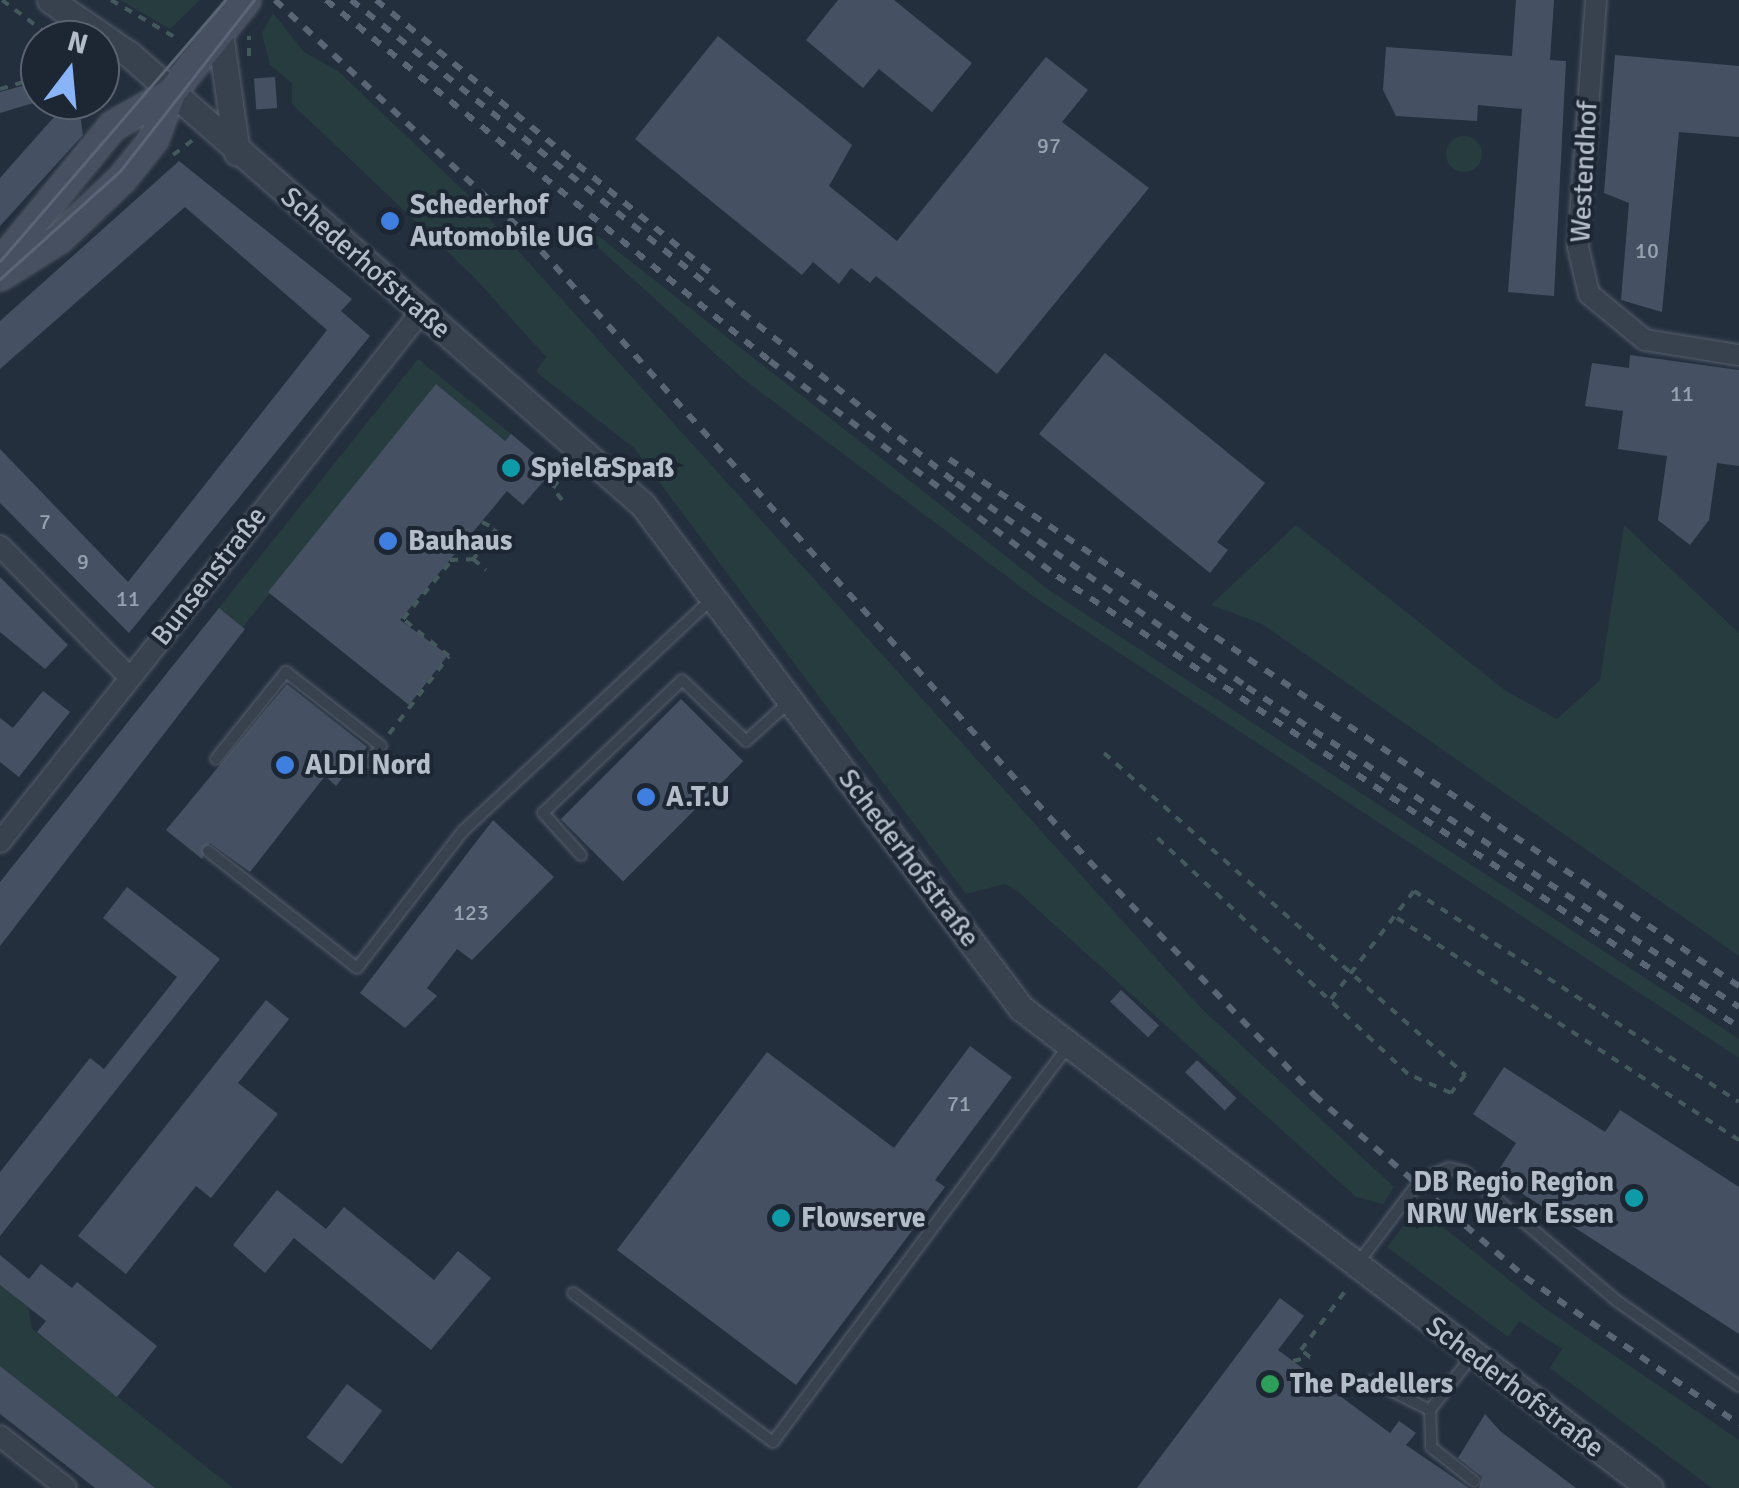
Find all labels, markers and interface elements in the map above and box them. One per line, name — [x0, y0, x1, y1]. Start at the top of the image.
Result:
north arrow — [20, 20, 120, 120]
text: N — [64, 24, 92, 62]
street label: Westendhof — [1564, 100, 1604, 244]
house number: 97 — [1037, 133, 1061, 159]
street label: Schederhofstraße — [274, 180, 458, 346]
place label: Schederhof Automobile UG — [410, 188, 594, 254]
marker: Schederhof Automobile UG — [379, 210, 401, 232]
house number: 10 — [1635, 238, 1659, 264]
house number: 11 — [1670, 381, 1694, 407]
place label: Spiel&Spaß — [531, 451, 674, 485]
marker: Spiel&Spaß — [500, 457, 522, 479]
street label: Bunsenstraße — [144, 500, 274, 652]
house number: 7 — [39, 509, 51, 535]
place label: Bauhaus — [408, 524, 512, 558]
marker: Bauhaus — [377, 530, 399, 552]
house number: 9 — [77, 549, 89, 575]
house number: 11 — [116, 586, 140, 612]
place label: ALDI Nord — [305, 748, 431, 782]
marker: ALDI Nord — [274, 754, 296, 776]
street label: Schederhofstraße — [831, 762, 987, 954]
place label: A.T.U — [666, 780, 730, 814]
marker: A.T.U — [635, 786, 657, 808]
house number: 123 — [453, 900, 489, 926]
house number: 71 — [947, 1091, 971, 1117]
place label: DB Regio Region NRW Werk Essen — [1406, 1165, 1614, 1231]
marker: DB Regio Region NRW Werk Essen — [1623, 1187, 1645, 1209]
place label: Flowserve — [801, 1201, 926, 1235]
marker: Flowserve — [770, 1207, 792, 1229]
street label: Schederhofstraße — [1419, 1309, 1611, 1465]
place label: The Padellers — [1290, 1367, 1453, 1401]
marker: The Padellers — [1259, 1373, 1281, 1395]

